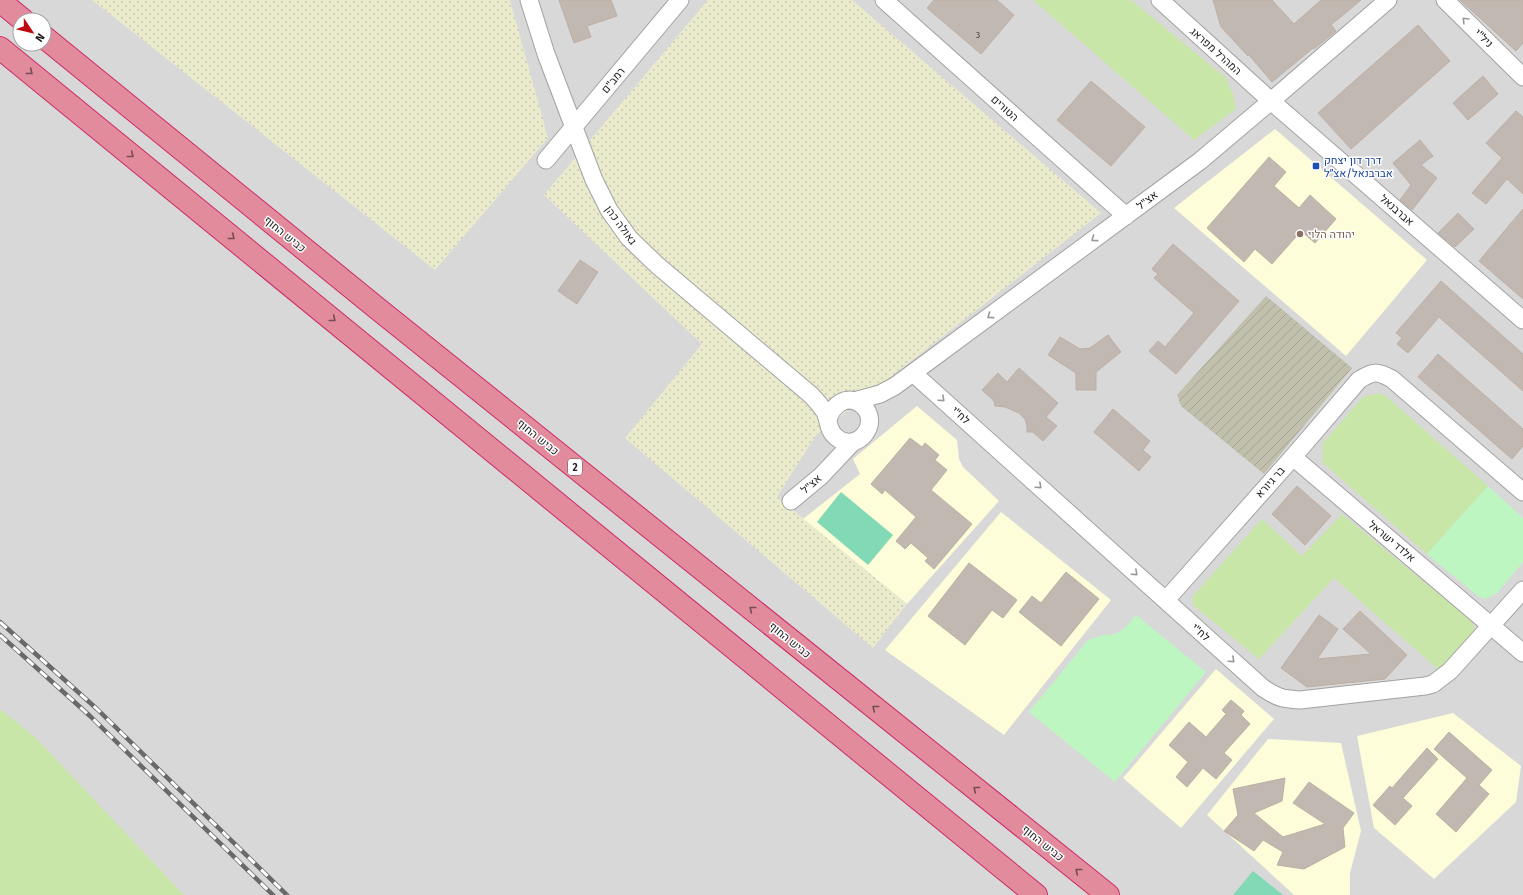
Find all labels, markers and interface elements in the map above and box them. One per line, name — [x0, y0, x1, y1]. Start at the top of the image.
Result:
north arrow — [12, 12, 52, 52]
one-way arrow — [1462, 17, 1470, 25]
street label: המהרל מפראג — [1187, 25, 1244, 78]
street label: ניל"י — [1472, 26, 1496, 50]
house number: 3 — [976, 30, 980, 40]
text: N — [32, 31, 47, 44]
street label: רמב"ם — [599, 65, 628, 96]
one-way arrow — [26, 68, 33, 75]
street label: הטורים — [988, 93, 1021, 124]
one-way arrow — [126, 150, 134, 157]
place label: דרך דון יצחק אברבנאל/אצ״ל — [1324, 154, 1393, 180]
marker: דרך דון יצחק אברבנאל/אצ״ל — [1311, 161, 1321, 171]
street label: אצ"ל — [1134, 188, 1160, 213]
street label: אברבנאל — [1377, 192, 1416, 229]
street label: גאולה כהן — [602, 203, 639, 247]
street label: כביש החוף — [261, 214, 308, 255]
place label: יהודה הלוי — [1308, 228, 1355, 241]
marker: יהודה הלוי — [1295, 229, 1305, 239]
one-way arrow — [227, 232, 234, 239]
one-way arrow — [1092, 234, 1099, 241]
one-way arrow — [987, 311, 994, 319]
one-way arrow — [328, 314, 335, 321]
one-way arrow — [938, 394, 945, 401]
street label: לח"י — [949, 404, 973, 427]
street label: כביש החוף — [514, 417, 561, 458]
road number: 2 — [568, 459, 582, 475]
street label: בר גיורא — [1253, 464, 1288, 501]
street label: אצ"ל — [798, 472, 824, 497]
one-way arrow — [1034, 481, 1042, 489]
street label: אלדד ישראל — [1366, 518, 1418, 565]
one-way arrow — [1130, 568, 1138, 576]
one-way arrow — [749, 607, 756, 614]
street label: כביש החוף — [766, 620, 813, 661]
street label: לח"י — [1189, 621, 1213, 644]
one-way arrow — [1227, 655, 1235, 663]
one-way arrow — [872, 705, 879, 712]
one-way arrow — [974, 787, 981, 794]
street label: כביש החוף — [1019, 823, 1066, 864]
one-way arrow — [1075, 868, 1082, 875]

